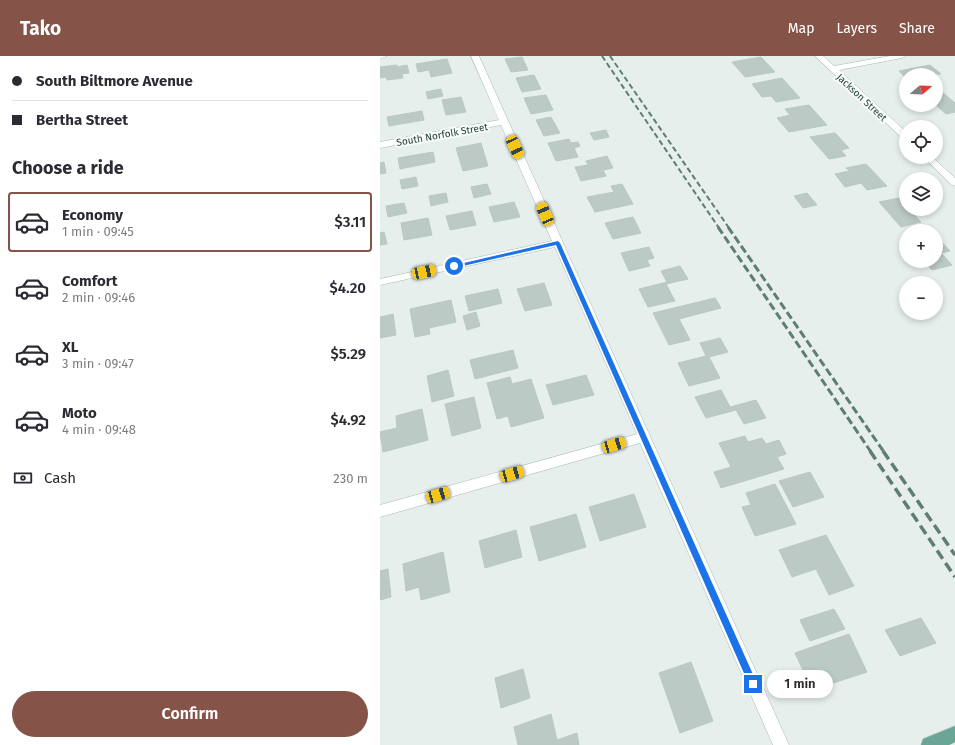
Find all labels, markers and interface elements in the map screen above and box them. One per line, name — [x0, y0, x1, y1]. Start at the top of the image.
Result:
text: Tako — [20, 17, 61, 40]
text: Map — [788, 20, 814, 37]
text: Layers — [836, 20, 877, 37]
text: Share — [899, 20, 935, 37]
north arrow — [899, 68, 943, 112]
map controls — [899, 68, 943, 320]
street label: Jackson Street — [834, 71, 889, 124]
text: South Biltmore Avenue — [36, 72, 193, 90]
text: Bertha Street — [36, 111, 128, 129]
button: locate — [899, 120, 943, 164]
street label: South Norfolk Street — [395, 121, 489, 149]
car — [504, 134, 526, 160]
text: Choose a ride — [12, 157, 124, 179]
button: layers — [899, 172, 943, 216]
car — [535, 201, 555, 227]
icon: car — [14, 204, 50, 240]
text: Economy — [62, 206, 123, 224]
text: $3.11 — [335, 213, 366, 231]
text: 1 min · 09:45 — [62, 224, 134, 239]
button: + — [899, 224, 943, 268]
route start — [445, 257, 463, 275]
car — [411, 264, 437, 280]
icon: car — [14, 270, 50, 306]
text: Comfort — [62, 272, 118, 290]
button: − — [899, 276, 943, 320]
text: $4.20 — [330, 279, 366, 297]
text: 2 min · 09:46 — [62, 290, 135, 305]
icon: car — [14, 336, 50, 372]
text: XL — [62, 338, 78, 356]
text: $5.29 — [331, 345, 366, 363]
text: 3 min · 09:47 — [62, 356, 134, 371]
icon: car — [14, 402, 50, 438]
text: Moto — [62, 404, 97, 422]
text: $4.92 — [331, 411, 366, 429]
text: 4 min · 09:48 — [62, 422, 136, 437]
car — [601, 436, 627, 454]
car — [499, 465, 525, 483]
icon: cash — [12, 467, 34, 489]
text: Cash — [44, 469, 76, 487]
text: 230 m — [333, 471, 368, 486]
car — [425, 486, 451, 504]
callout: 1 min — [767, 670, 833, 698]
route end — [744, 675, 762, 693]
text: 1 min — [784, 676, 816, 691]
button: Confirm — [12, 691, 368, 737]

